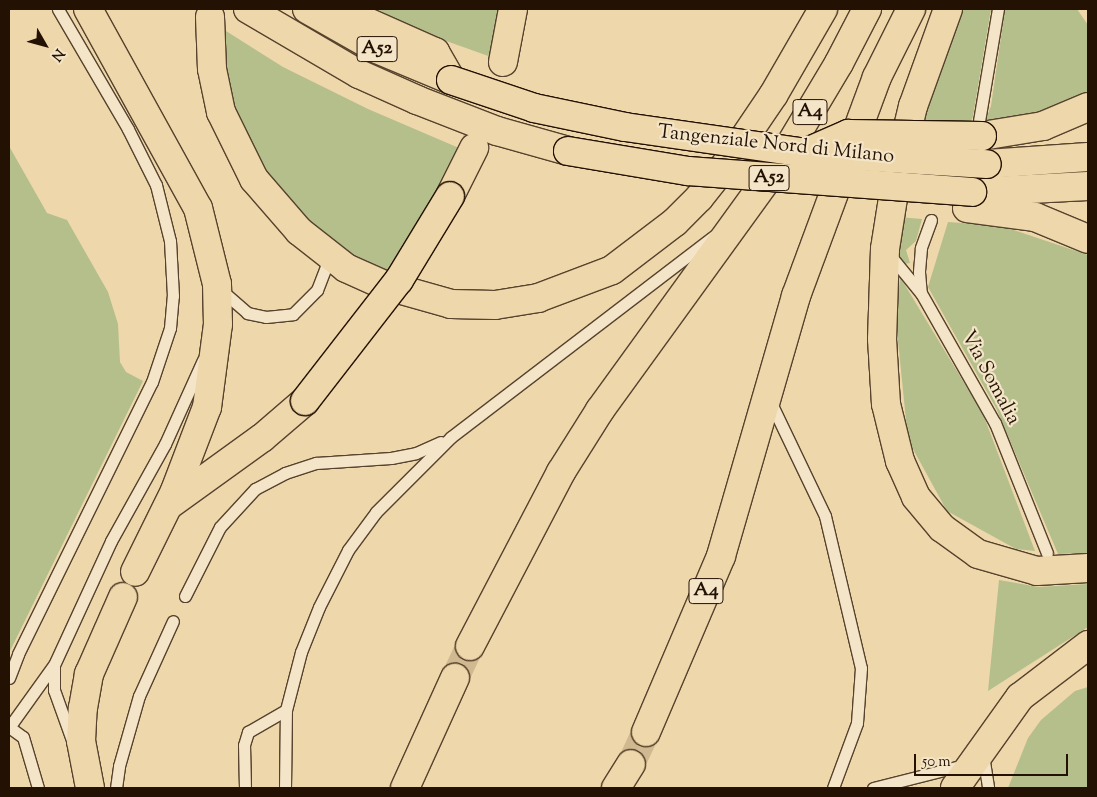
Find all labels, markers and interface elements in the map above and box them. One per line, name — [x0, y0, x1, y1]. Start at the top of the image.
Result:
north arrow — [20, 20, 70, 70]
road number: A52 — [356, 33, 398, 66]
text: N — [45, 44, 68, 65]
road number: A4 — [791, 95, 829, 128]
street label: Tangenziale Nord di Milano — [657, 121, 895, 169]
road number: A52 — [748, 162, 790, 194]
street label: Via Somalia — [955, 327, 1025, 429]
road number: A4 — [687, 574, 725, 608]
scale bar — [917, 744, 1071, 776]
text: 50 m — [922, 752, 951, 773]

